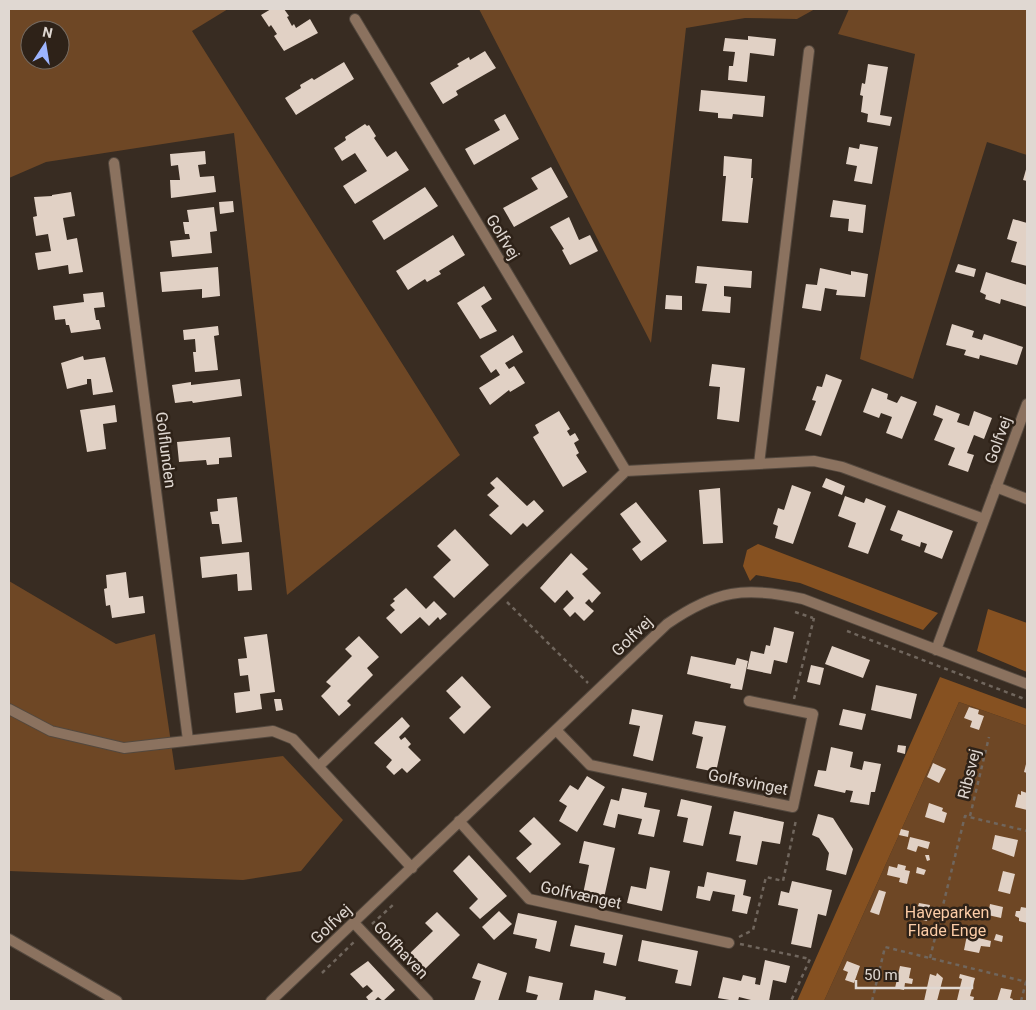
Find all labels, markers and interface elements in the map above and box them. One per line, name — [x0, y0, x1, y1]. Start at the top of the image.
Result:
north arrow — [20, 20, 70, 70]
text: N — [41, 23, 54, 41]
street label: Golfvej — [482, 211, 524, 263]
street label: Golflunden — [152, 411, 180, 489]
street label: Golfvej — [981, 414, 1015, 466]
street label: Golfvej — [608, 612, 656, 660]
street label: Ribsvej — [954, 747, 984, 801]
street label: Golfsvinget — [706, 765, 790, 799]
street label: Golfvænget — [539, 877, 623, 913]
street label: Golfvej — [306, 900, 356, 948]
park label: Haveparken Flade Enge — [905, 903, 989, 940]
street label: Golfhaven — [370, 917, 432, 983]
scale bar — [856, 958, 972, 990]
text: 50 m — [864, 966, 898, 984]

